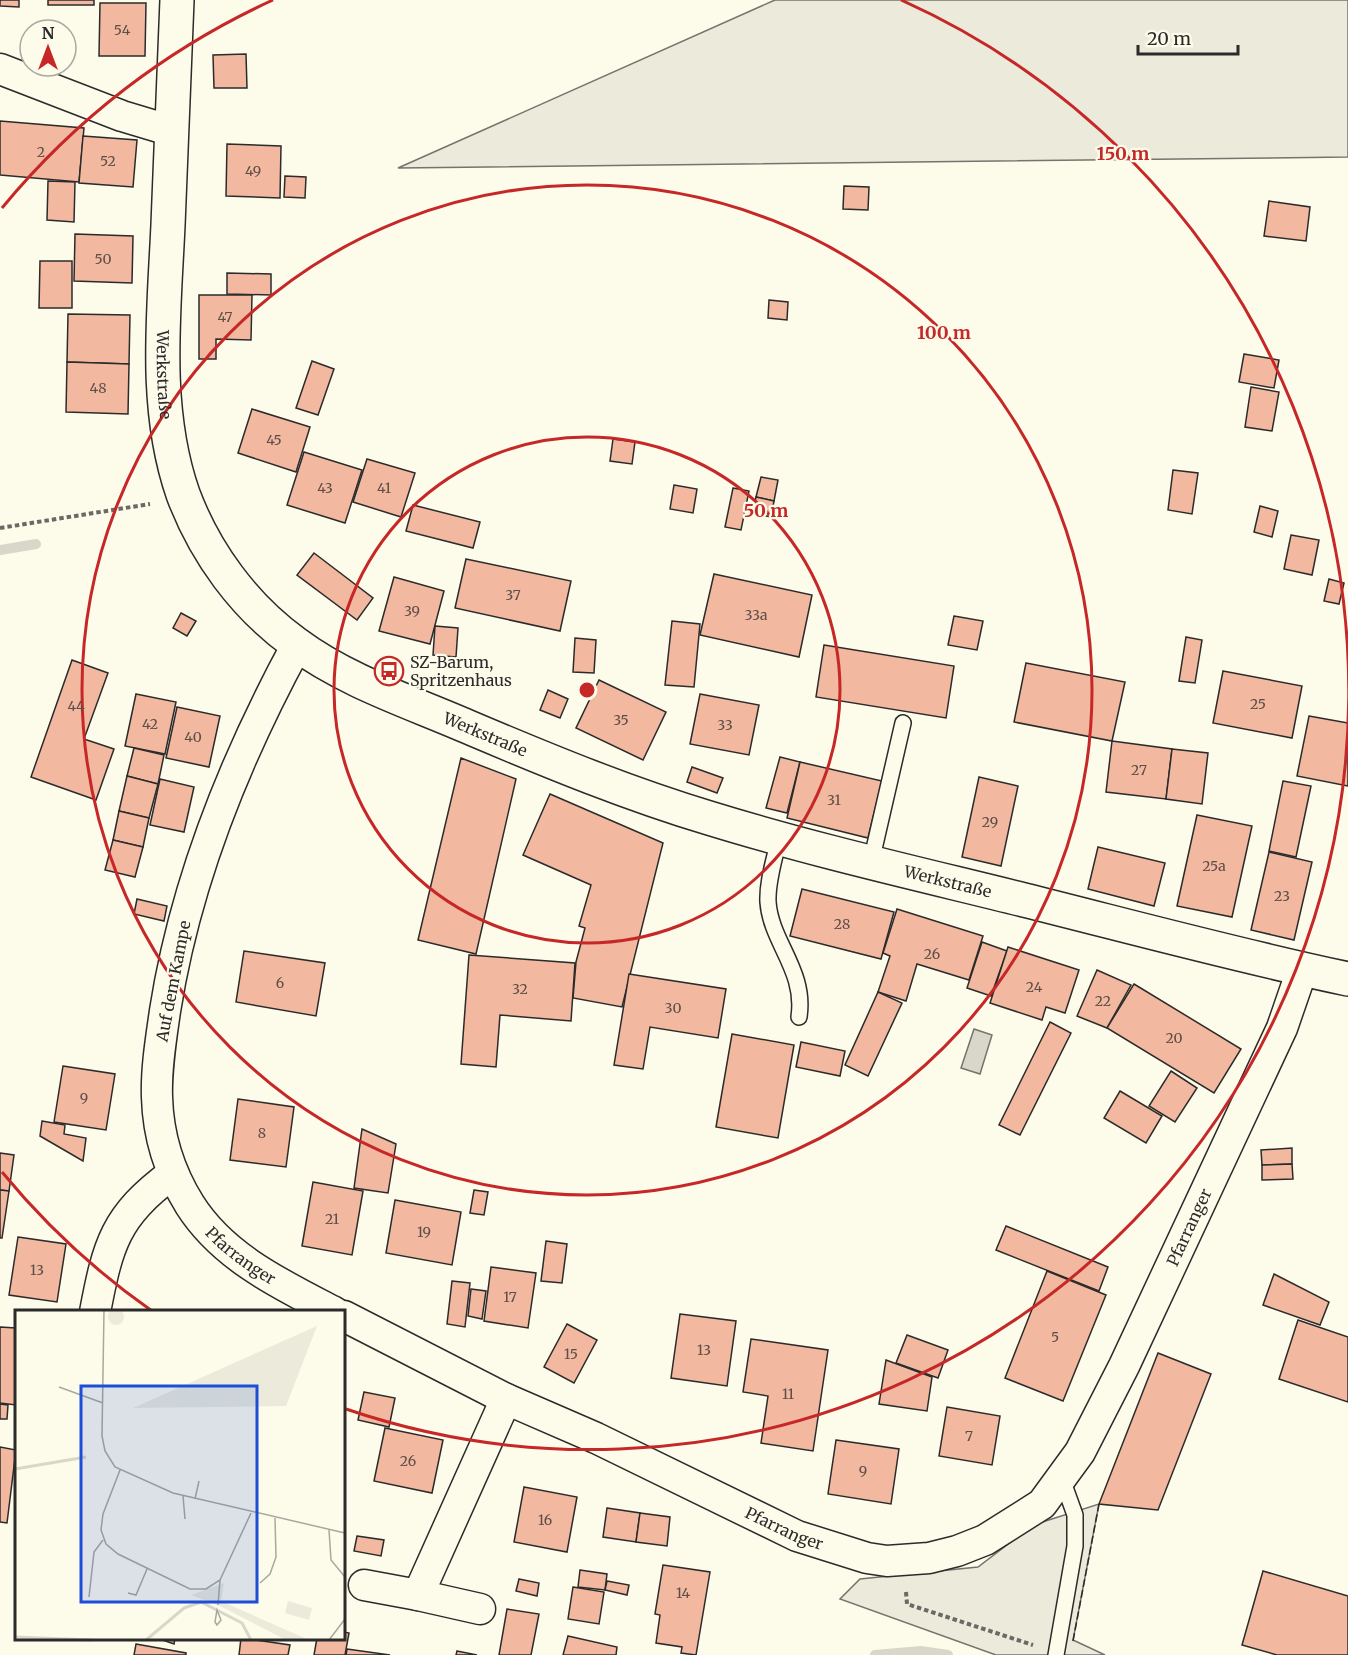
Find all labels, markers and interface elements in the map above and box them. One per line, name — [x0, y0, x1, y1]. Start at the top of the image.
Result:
north arrow — [18, 18, 78, 78]
scale bar — [1138, 18, 1238, 56]
house number: 54 — [114, 21, 131, 39]
text: N — [42, 23, 55, 43]
text: 20 m — [1147, 27, 1191, 50]
text: 150 m — [1097, 142, 1149, 165]
house number: 2 — [37, 143, 45, 161]
house number: 52 — [100, 152, 116, 170]
house number: 49 — [245, 162, 261, 180]
house number: 50 — [95, 250, 111, 268]
house number: 47 — [217, 308, 233, 326]
text: 100 m — [917, 321, 971, 344]
street label: Werkstraße — [153, 329, 176, 420]
house number: 48 — [90, 379, 106, 397]
house number: 45 — [266, 431, 282, 449]
house number: 43 — [317, 479, 333, 497]
house number: 41 — [377, 479, 391, 497]
text: 50 m — [744, 499, 788, 522]
house number: 37 — [505, 586, 521, 604]
house number: 39 — [404, 602, 420, 620]
house number: 33a — [745, 606, 768, 624]
place label: SZ-Barum, Spritzenhaus — [410, 652, 512, 690]
bus stop icon: SZ-Barum, Spritzenhaus — [373, 655, 405, 687]
centre of rings — [577, 680, 597, 700]
house number: 25 — [1250, 695, 1266, 713]
house number: 44 — [67, 697, 85, 715]
street label: Werkstraße — [440, 707, 530, 761]
house number: 35 — [613, 711, 629, 729]
house number: 42 — [142, 715, 158, 733]
house number: 33 — [717, 716, 733, 734]
house number: 40 — [184, 728, 202, 746]
house number: 27 — [1131, 761, 1147, 779]
house number: 31 — [827, 791, 841, 809]
house number: 29 — [982, 813, 998, 831]
house number: 25a — [1202, 857, 1226, 875]
street label: Werkstraße — [901, 861, 994, 902]
house number: 23 — [1274, 887, 1290, 905]
house number: 28 — [834, 915, 850, 933]
street label: Auf dem Kampe — [151, 919, 195, 1044]
house number: 26 — [924, 945, 940, 963]
house number: 6 — [276, 974, 284, 992]
house number: 24 — [1026, 978, 1043, 996]
house number: 32 — [512, 980, 528, 998]
house number: 22 — [1095, 992, 1111, 1010]
house number: 30 — [665, 999, 681, 1017]
house number: 20 — [1165, 1029, 1183, 1047]
house number: 9 — [80, 1089, 88, 1107]
house number: 8 — [258, 1124, 266, 1142]
street label: Pfarranger — [1162, 1185, 1216, 1269]
house number: 21 — [325, 1210, 339, 1228]
street label: Pfarranger — [201, 1222, 279, 1289]
house number: 19 — [417, 1223, 431, 1241]
house number: 13 — [30, 1261, 44, 1279]
house number: 17 — [503, 1288, 517, 1306]
inset map — [15, 1310, 345, 1640]
house number: 5 — [1051, 1328, 1059, 1346]
house number: 13 — [697, 1341, 711, 1359]
house number: 15 — [564, 1345, 578, 1363]
house number: 11 — [782, 1385, 794, 1403]
house number: 7 — [965, 1427, 973, 1445]
house number: 26 — [400, 1452, 416, 1470]
house number: 9 — [859, 1462, 867, 1480]
street label: Pfarranger — [742, 1502, 826, 1554]
house number: 16 — [538, 1511, 552, 1529]
house number: 14 — [676, 1584, 690, 1602]

